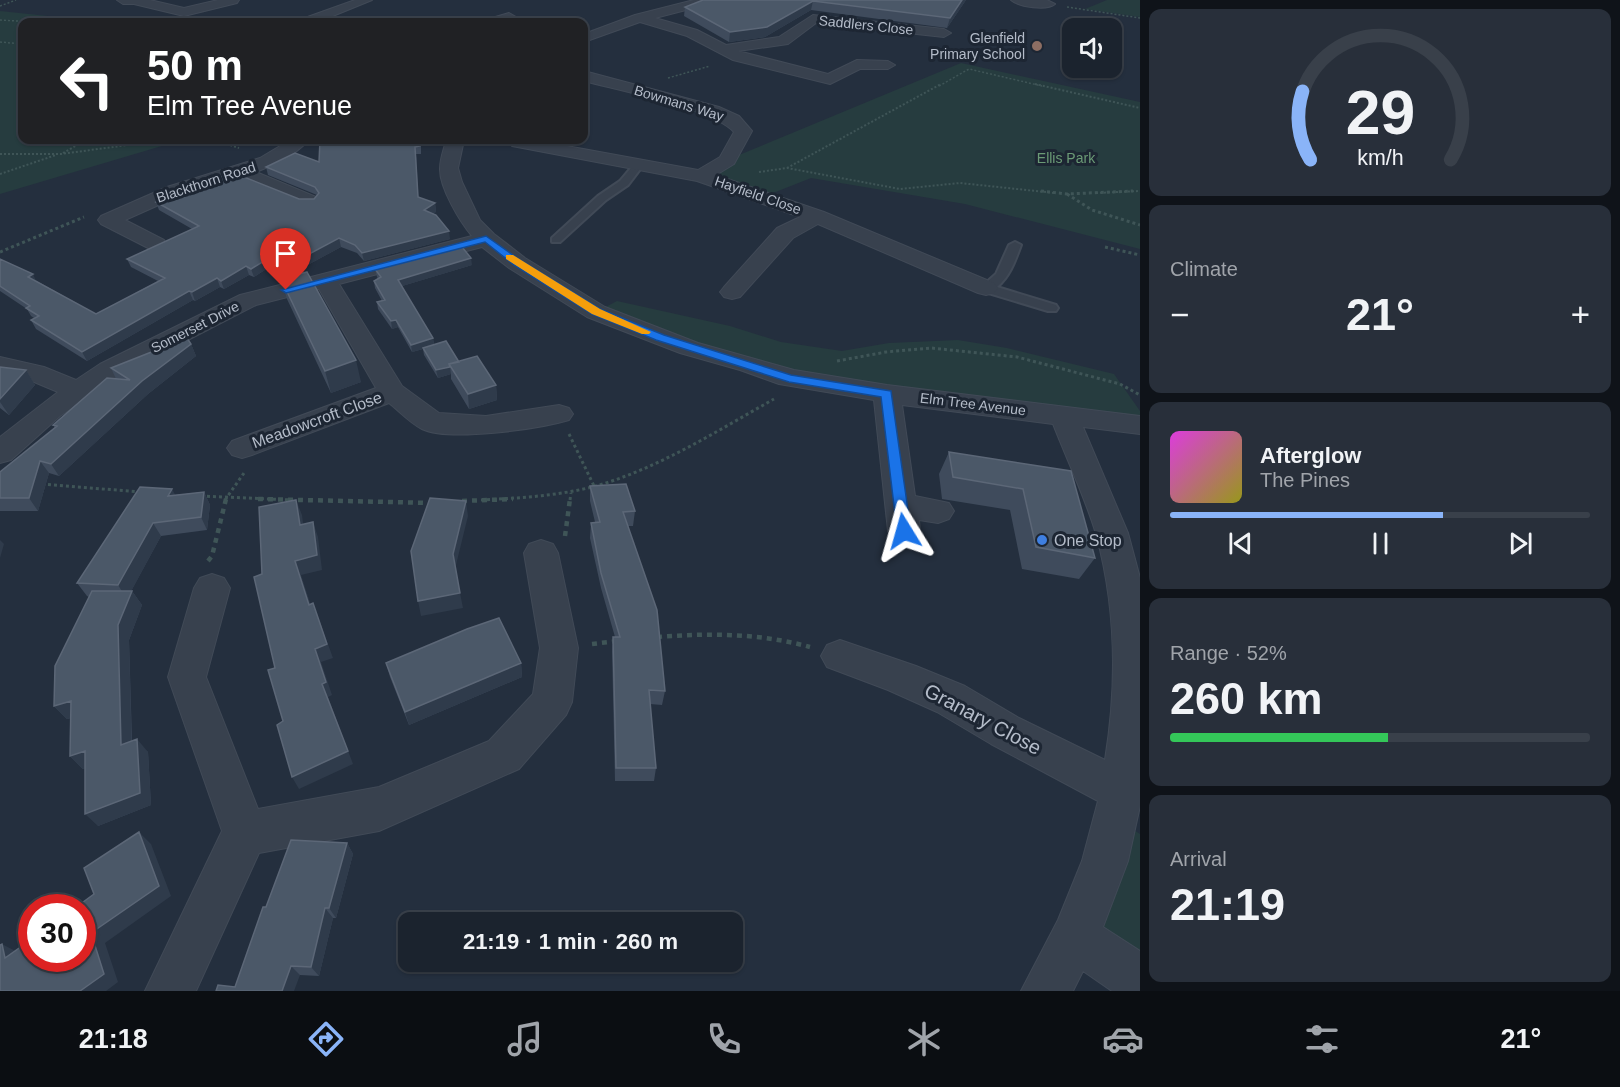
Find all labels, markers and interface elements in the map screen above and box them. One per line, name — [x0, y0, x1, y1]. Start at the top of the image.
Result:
street label: Saddlers Close — [818, 12, 914, 38]
map controls — [1062, 18, 1122, 78]
button: sound — [1062, 18, 1122, 78]
place label: Glenfield Primary School — [930, 30, 1025, 62]
marker: Glenfield Primary School — [1030, 39, 1044, 53]
icon: left — [48, 42, 126, 120]
text: 50 m — [147, 42, 243, 89]
text: 29 — [1345, 78, 1415, 147]
street label: Bowmans Way — [632, 82, 726, 124]
text: Elm Tree Avenue — [147, 91, 352, 121]
text: km/h — [1357, 146, 1403, 170]
park label: Ellis Park — [1037, 150, 1096, 166]
street label: Blackthorn Road — [154, 158, 258, 206]
street label: Hayfield Close — [713, 173, 803, 217]
pin — [260, 228, 311, 290]
icon: arrive — [269, 237, 302, 270]
text: Climate — [1170, 258, 1238, 280]
text: 21° — [1346, 289, 1414, 340]
text: − — [1170, 296, 1189, 333]
text: + — [1571, 296, 1590, 333]
street label: Somerset Drive — [148, 298, 242, 356]
street label: Meadowcroft Close — [250, 389, 384, 451]
street label: Elm Tree Avenue — [919, 390, 1027, 418]
text: Afterglow — [1260, 443, 1361, 468]
text: The Pines — [1260, 469, 1350, 491]
position arrow — [872, 499, 936, 563]
icon: previous — [1224, 527, 1257, 560]
icon: pause — [1364, 527, 1397, 560]
icon: next — [1504, 527, 1537, 560]
place label: One Stop — [1054, 532, 1122, 549]
marker: One Stop — [1035, 533, 1049, 547]
text: Range · 52% — [1170, 642, 1287, 664]
text: 260 km — [1170, 673, 1323, 724]
street label: Granary Close — [921, 679, 1045, 759]
text: Arrival — [1170, 848, 1227, 870]
text: 21:19 — [1170, 879, 1285, 930]
speed limit sign: 30 — [18, 894, 96, 972]
text: 21:19 · 1 min · 260 m — [463, 929, 678, 954]
icon: directions — [305, 1018, 347, 1060]
icon: music — [504, 1018, 546, 1060]
icon: phone — [703, 1018, 745, 1060]
icon: climate — [903, 1018, 945, 1060]
icon: car — [1102, 1018, 1144, 1060]
icon: filters — [1301, 1018, 1343, 1060]
text: 21:18 — [79, 1024, 148, 1054]
text: 21° — [1500, 1024, 1541, 1054]

